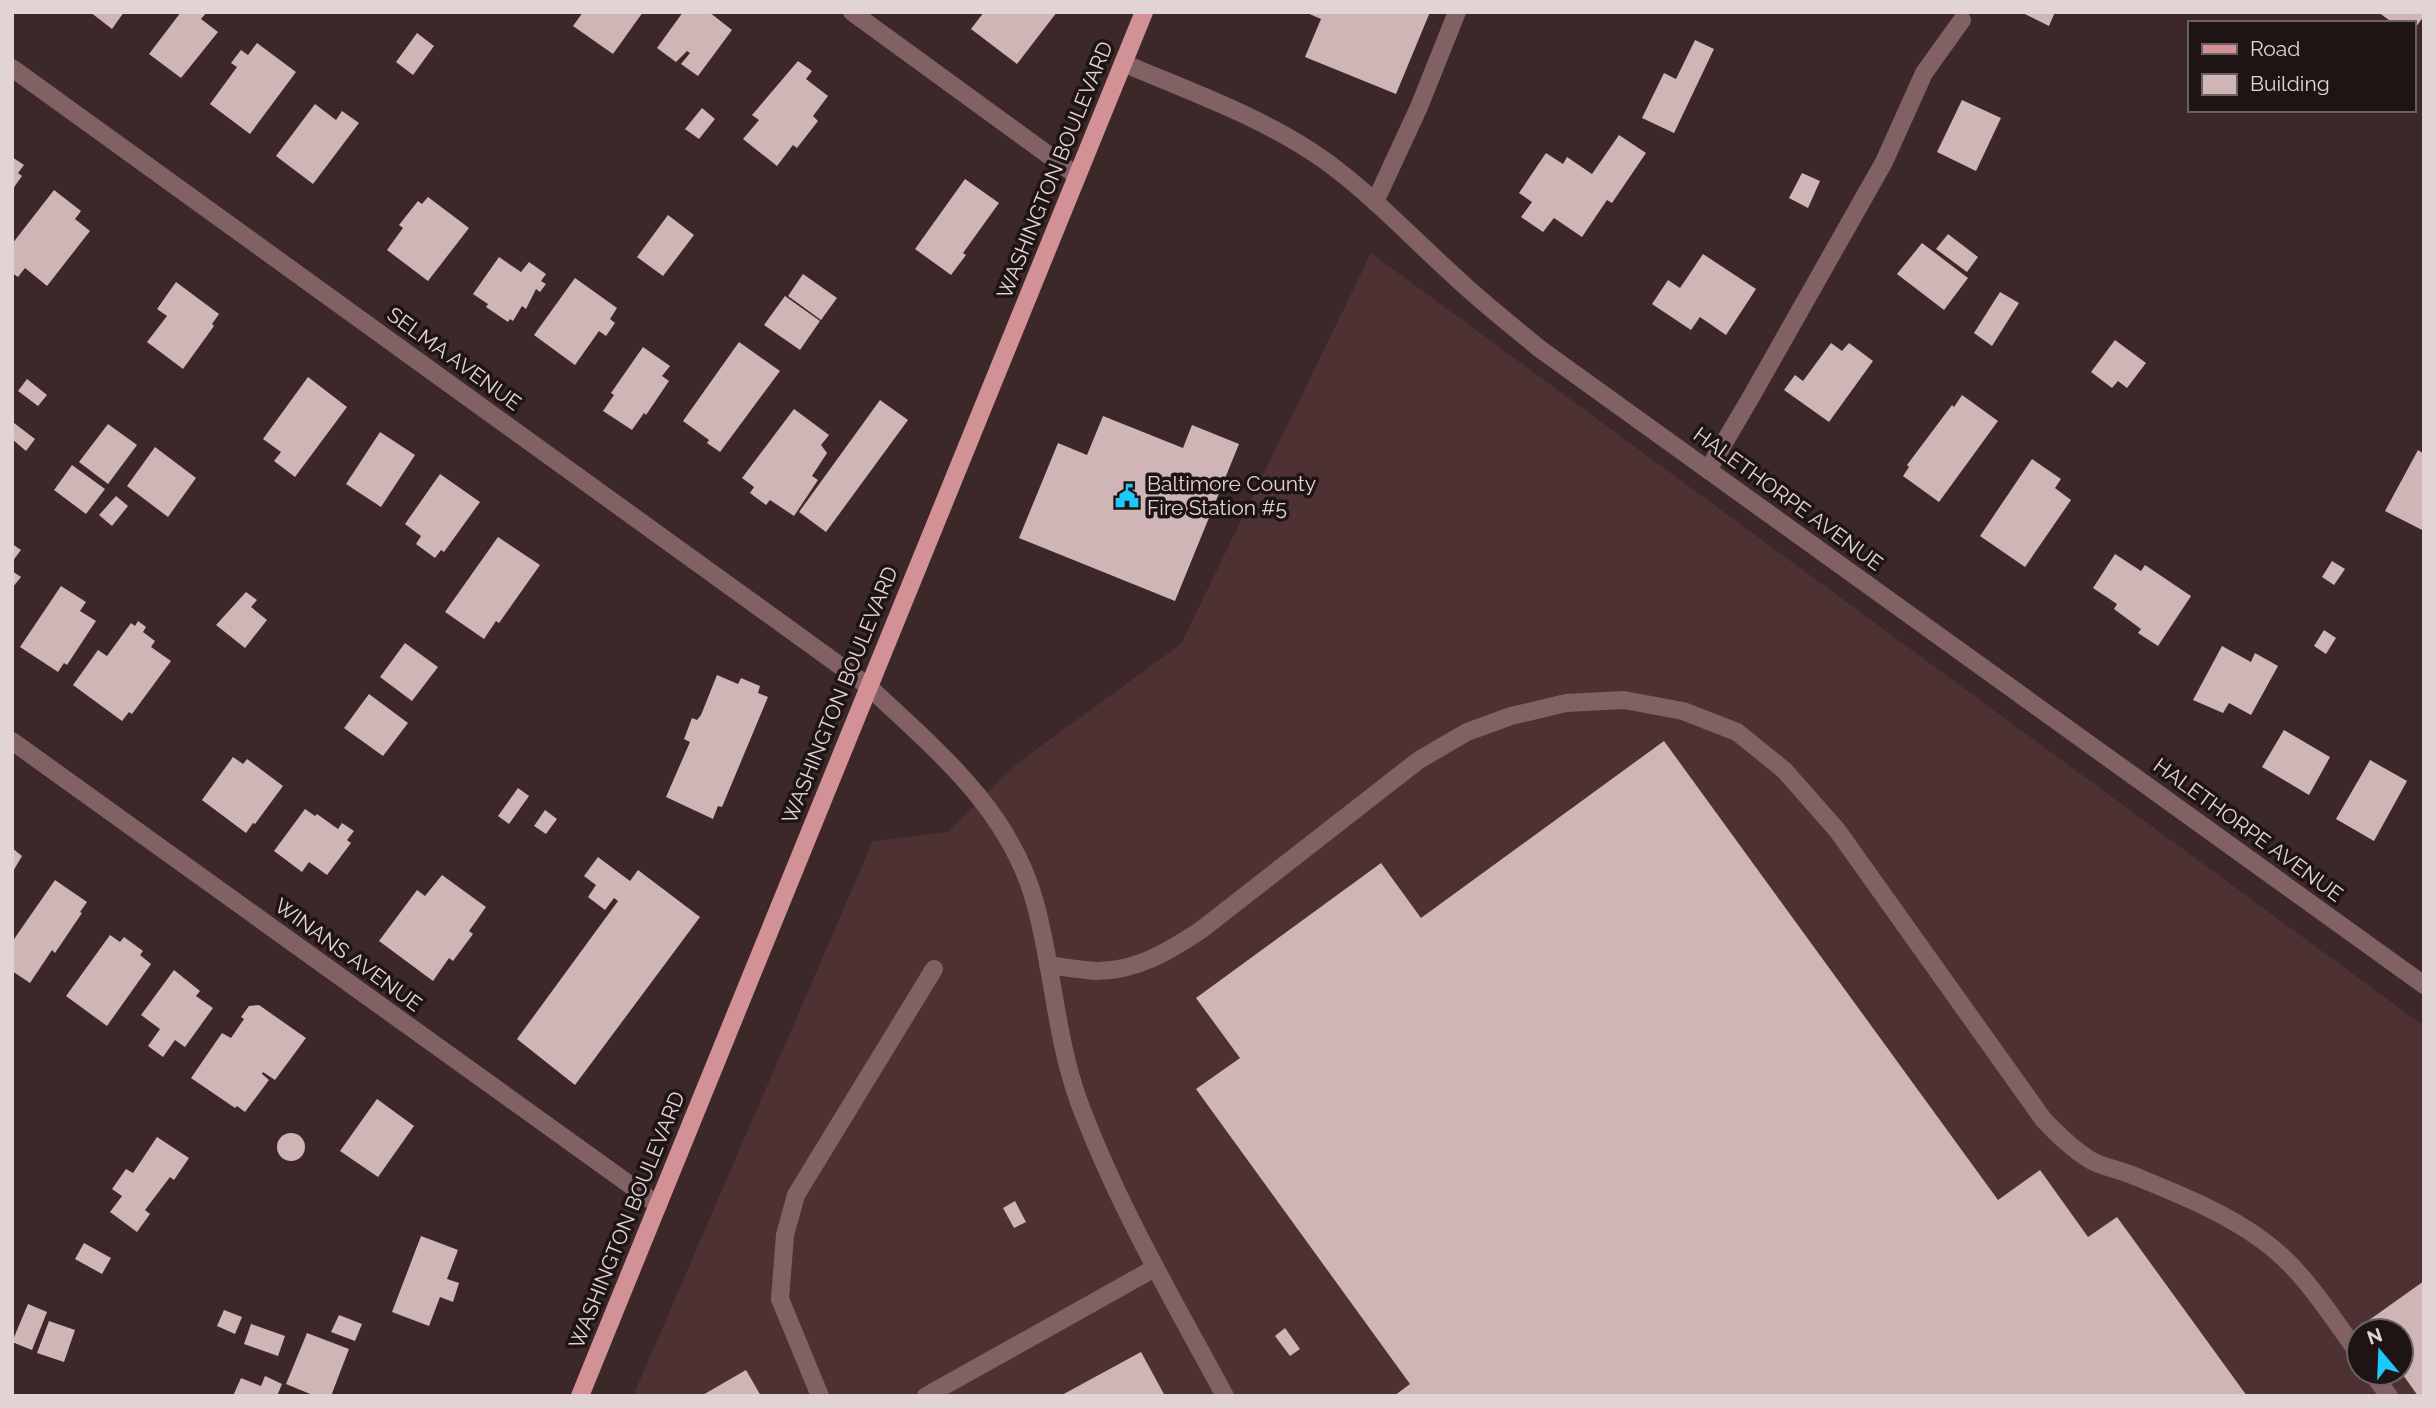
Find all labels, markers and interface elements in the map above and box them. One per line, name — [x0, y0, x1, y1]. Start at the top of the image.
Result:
legend — [2188, 21, 2415, 112]
text: Road — [2250, 36, 2300, 61]
street label: WASHINGTON BOULEVARD — [991, 37, 1118, 302]
text: Building — [2250, 71, 2330, 96]
street label: SELMA AVENUE — [383, 302, 526, 416]
street label: HALETHORPE AVENUE — [1689, 421, 1888, 576]
place label: Baltimore County Fire Station #5 — [1147, 471, 1316, 520]
public building icon: Baltimore County Fire Station #5 — [1113, 482, 1141, 510]
street label: WASHINGTON BOULEVARD — [776, 562, 903, 827]
street label: HALETHORPE AVENUE — [2149, 752, 2348, 907]
street label: WINANS AVENUE — [270, 893, 427, 1016]
street label: WASHINGTON BOULEVARD — [563, 1087, 690, 1352]
north arrow — [2345, 1317, 2415, 1387]
text: N — [2364, 1323, 2385, 1349]

